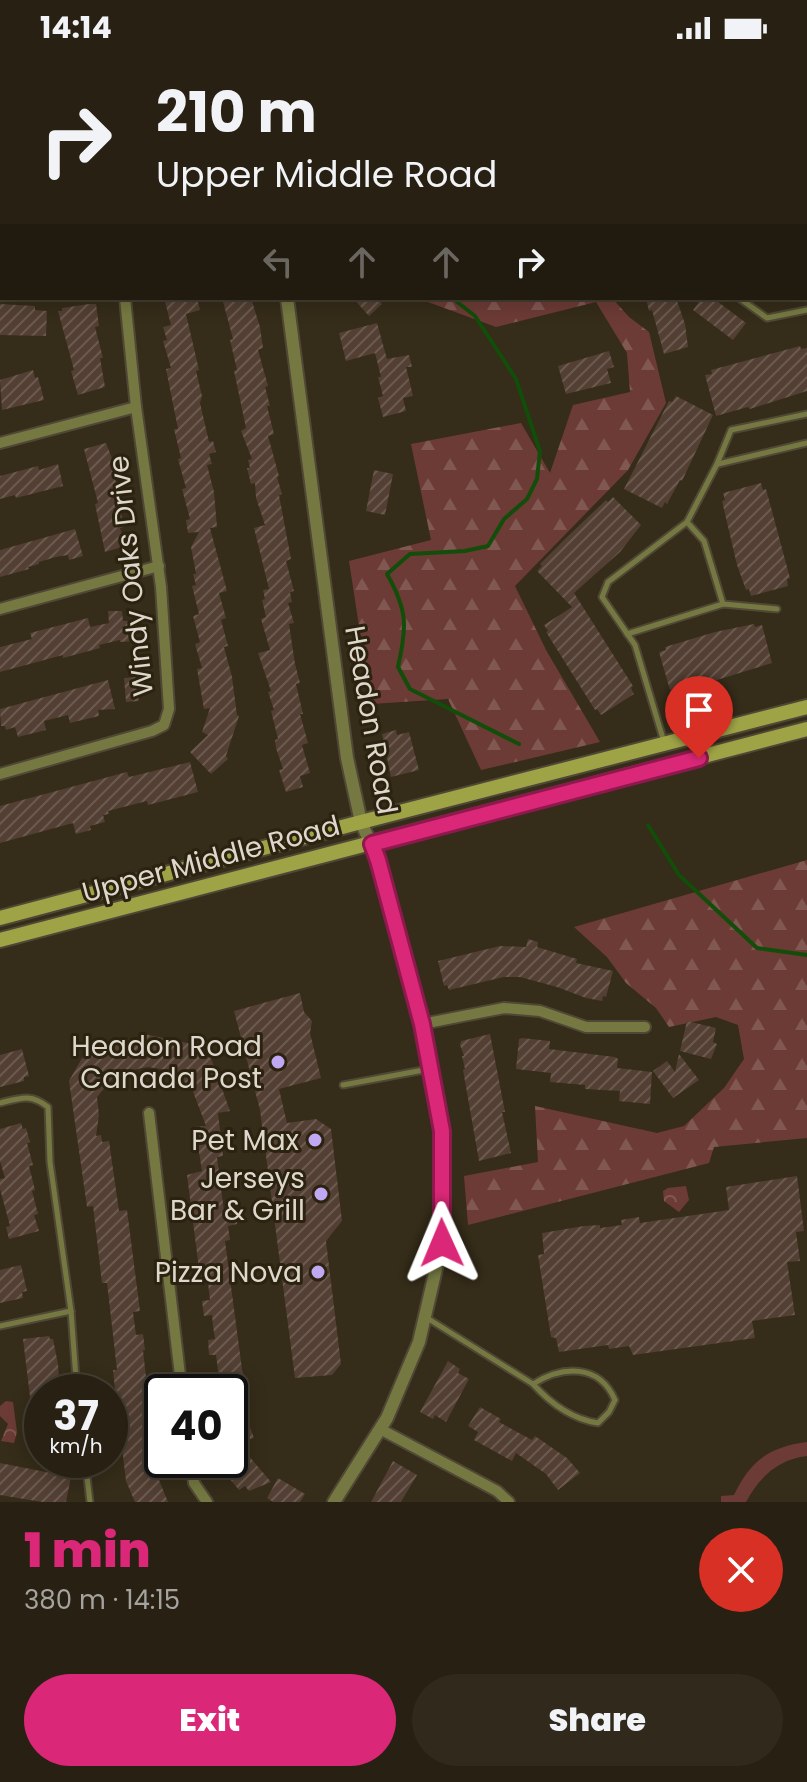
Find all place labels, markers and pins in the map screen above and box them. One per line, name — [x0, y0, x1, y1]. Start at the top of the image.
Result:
pin — [665, 676, 733, 758]
place label: Headon Road Canada Post — [71, 1027, 262, 1098]
marker: Headon Road Canada Post — [269, 1053, 287, 1071]
place label: Pet Max — [191, 1121, 300, 1160]
marker: Pet Max — [306, 1131, 324, 1149]
place label: Jerseys Bar & Grill — [170, 1159, 305, 1230]
marker: Jerseys Bar & Grill — [312, 1185, 330, 1203]
place label: Pizza Nova — [155, 1253, 302, 1292]
marker: Pizza Nova — [309, 1263, 327, 1281]

